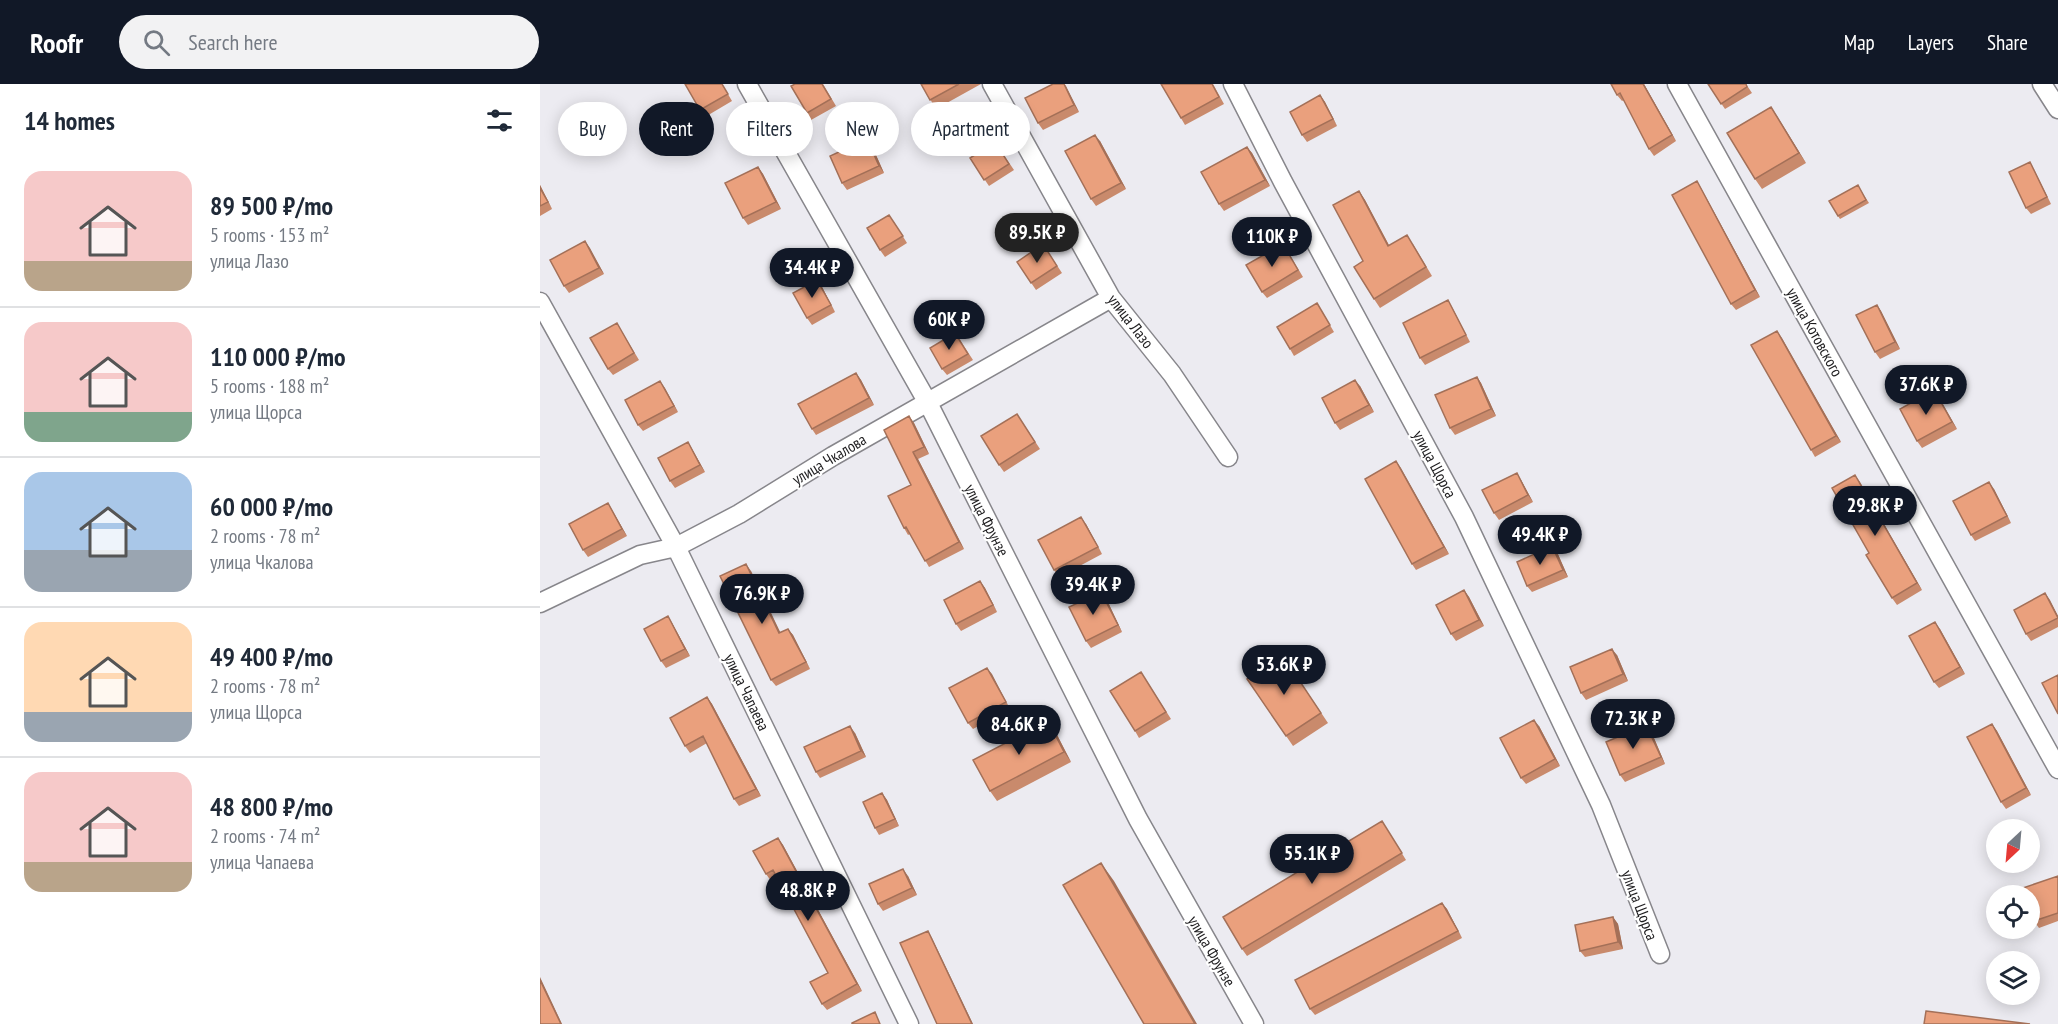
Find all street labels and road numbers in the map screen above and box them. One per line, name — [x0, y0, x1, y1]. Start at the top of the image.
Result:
street label: улица Котовского — [1782, 284, 1848, 380]
street label: улица Лазо — [1104, 290, 1158, 352]
street label: улица Щорса — [1409, 427, 1461, 501]
street label: улица Чкалова — [788, 429, 870, 489]
street label: улица Фрунзе — [960, 481, 1014, 559]
street label: улица Чапаева — [720, 650, 774, 734]
street label: улица Щорса — [1617, 867, 1663, 943]
street label: улица Фрунзе — [1184, 912, 1240, 990]

